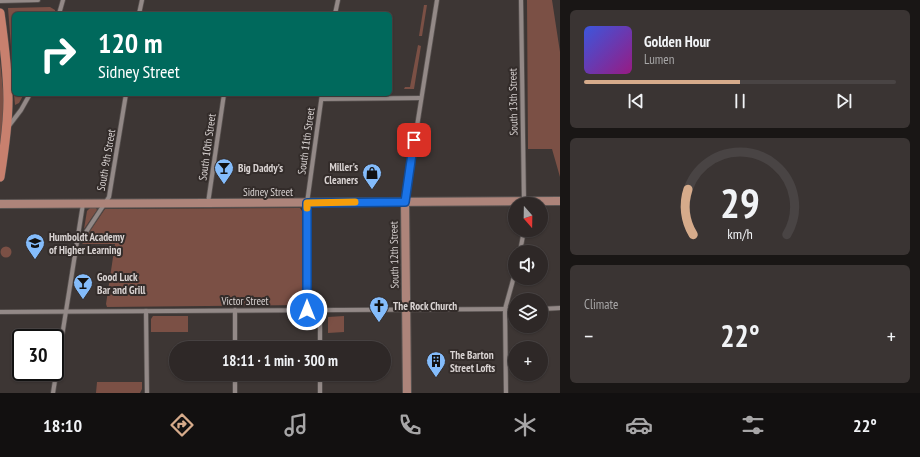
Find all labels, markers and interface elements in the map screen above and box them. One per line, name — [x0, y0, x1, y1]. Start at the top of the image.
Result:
text: 120 m — [98, 24, 162, 61]
icon: right — [32, 28, 84, 80]
text: Golden Hour — [644, 32, 711, 51]
text: Lumen — [644, 51, 674, 68]
text: Sidney Street — [98, 60, 180, 83]
street label: South 13th Street — [505, 68, 521, 136]
icon: previous — [625, 90, 647, 112]
icon: pause — [729, 90, 751, 112]
icon: next — [833, 90, 855, 112]
street label: South 11th Street — [294, 107, 318, 175]
street label: South 10th Street — [195, 113, 219, 181]
pin — [397, 123, 431, 157]
street label: South 9th Street — [94, 128, 118, 192]
icon: arrive — [403, 129, 425, 151]
bar icon: Big Daddy's — [213, 157, 235, 185]
place label: Miller's Cleaners — [324, 160, 358, 187]
place label: Big Daddy's — [238, 161, 283, 175]
shop icon: Miller's Cleaners — [361, 162, 383, 190]
text: 29 — [720, 175, 760, 228]
street label: Sidney Street — [243, 185, 293, 199]
north arrow — [508, 197, 548, 237]
map controls — [508, 197, 548, 381]
street label: South 12th Street — [386, 221, 402, 289]
text: km/h — [727, 223, 753, 242]
place label: Humboldt Academy of Higher Learning — [49, 230, 125, 257]
school or university icon: Humboldt Academy of Higher Learning — [24, 232, 46, 260]
button: sound — [508, 245, 548, 285]
place label: Good Luck Bar and Grill — [97, 270, 146, 297]
bar icon: Good Luck Bar and Grill — [72, 272, 94, 300]
position arrow — [286, 289, 328, 331]
button: layers — [508, 293, 548, 333]
street label: Victor Street — [220, 294, 269, 308]
church icon: The Rock Church — [368, 295, 390, 323]
text: Climate — [584, 296, 618, 313]
place label: The Rock Church — [393, 299, 457, 313]
text: 22° — [720, 316, 760, 355]
text: − — [584, 322, 593, 350]
text: + — [887, 322, 896, 350]
speed limit sign: 30 — [12, 329, 64, 381]
button: + — [508, 341, 548, 381]
place label: The Barton Street Lofts — [450, 348, 495, 375]
building icon: The Barton Street Lofts — [425, 350, 447, 378]
text: 18:11 · 1 min · 300 m — [222, 351, 338, 370]
icon: directions — [168, 411, 196, 439]
icon: music — [282, 411, 310, 439]
icon: phone — [396, 411, 424, 439]
icon: climate — [511, 411, 539, 439]
icon: car — [625, 411, 653, 439]
icon: filters — [739, 411, 767, 439]
text: 18:10 — [43, 414, 82, 437]
text: 22° — [853, 414, 877, 437]

